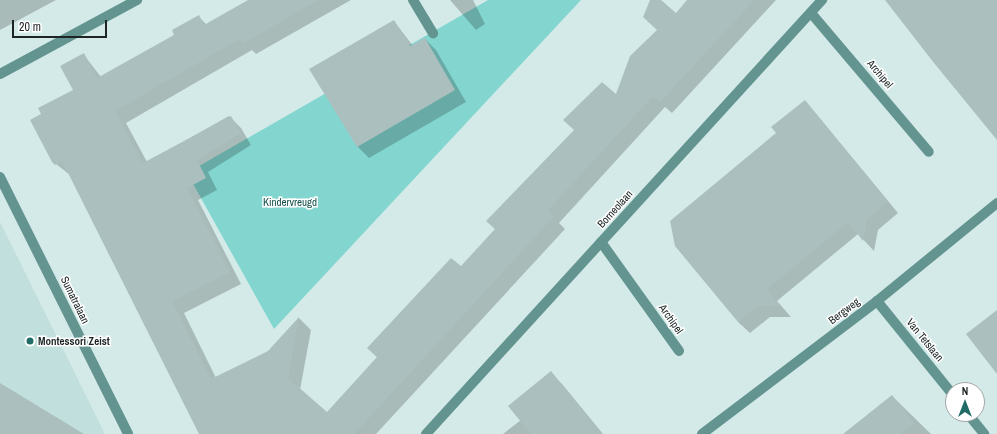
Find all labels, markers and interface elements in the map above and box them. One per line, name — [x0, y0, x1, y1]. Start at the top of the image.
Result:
scale bar — [14, 12, 109, 38]
text: 20 m — [19, 19, 41, 35]
street label: Archipel — [864, 57, 896, 91]
street label: Borneolaan — [595, 187, 635, 231]
park label: Kindervreugd — [263, 195, 317, 209]
street label: Sumatralaan — [58, 274, 92, 326]
street label: Bergweg — [826, 295, 862, 327]
street label: Archipel — [656, 302, 686, 336]
street label: Van Tetslaan — [904, 316, 946, 364]
place label: Montessori Zeist — [38, 334, 110, 348]
marker: Montessori Zeist — [25, 336, 35, 346]
north arrow — [945, 382, 985, 422]
text: N — [962, 384, 968, 398]

